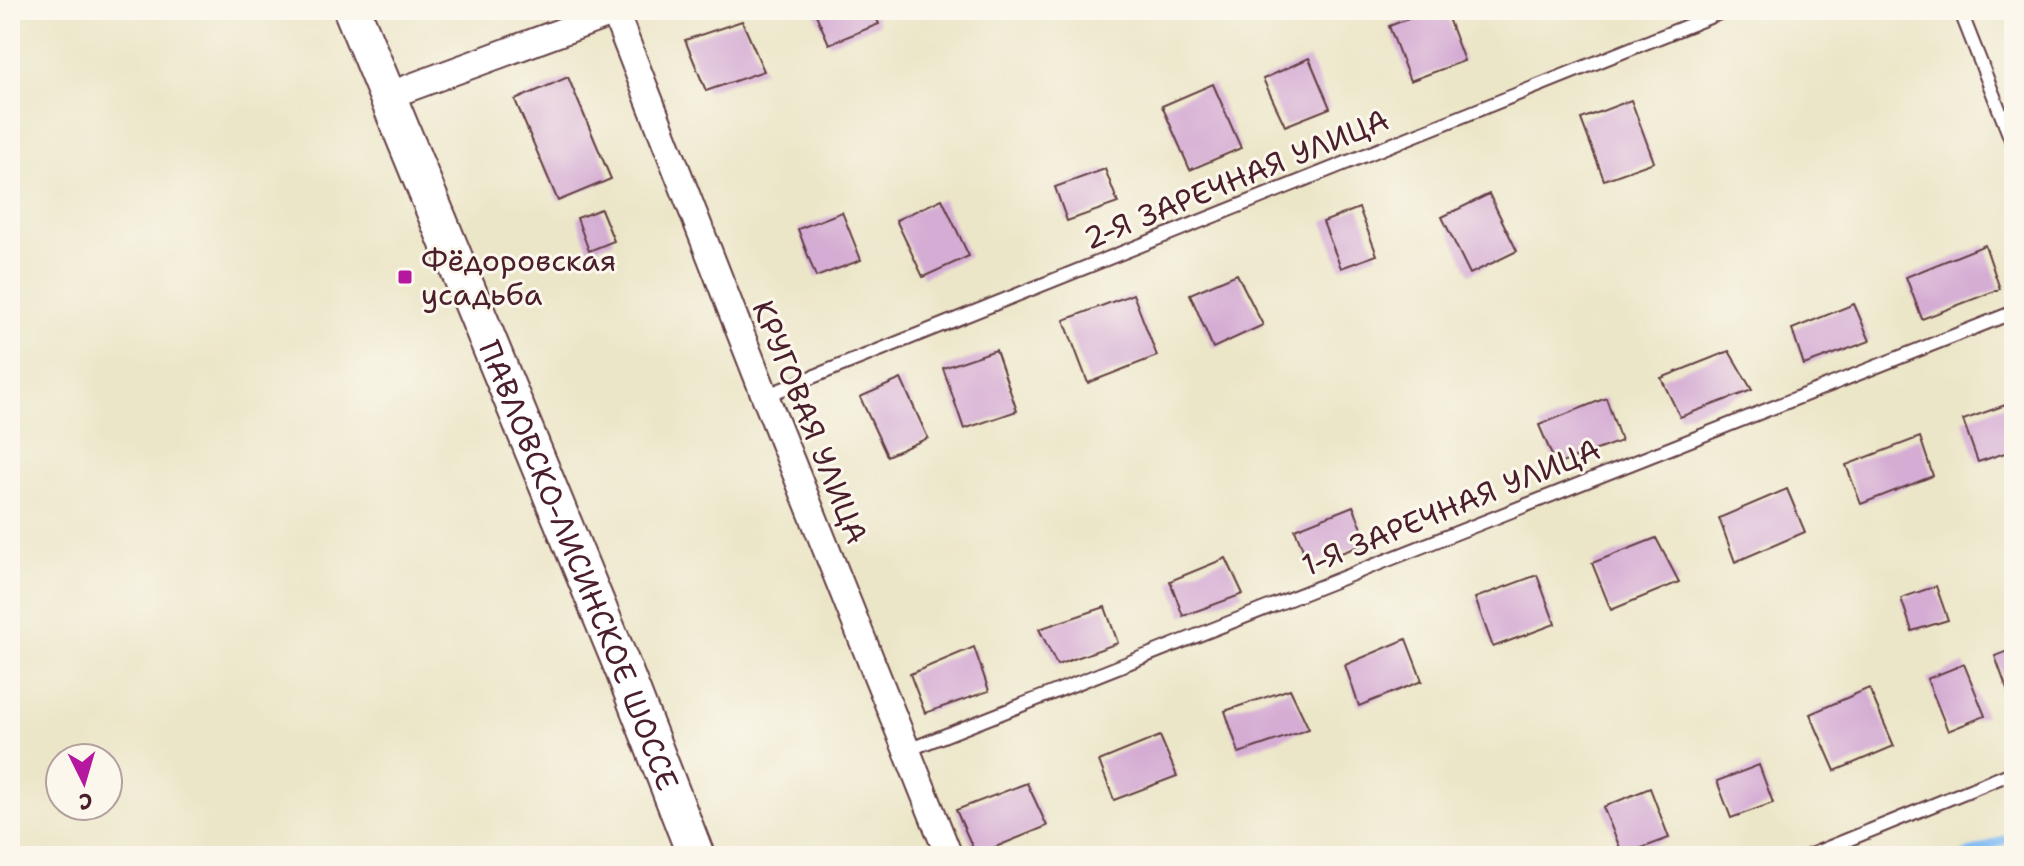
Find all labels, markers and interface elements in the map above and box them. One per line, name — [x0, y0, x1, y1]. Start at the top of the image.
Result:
street label: 2-Я ЗАРЕЧНАЯ УЛИЦА — [1077, 99, 1395, 259]
place label: Фёдоровская усадьба — [421, 240, 616, 315]
marker: Фёдоровская усадьба — [396, 268, 414, 286]
street label: КРУГОВАЯ УЛИЦА — [742, 294, 878, 550]
street label: ПАВЛОВСКО-ЛИСИНСКОЕ ШОССЕ — [470, 334, 689, 796]
street label: 1-Я ЗАРЕЧНАЯ УЛИЦА — [1296, 428, 1606, 586]
north arrow — [44, 742, 124, 822]
text: С — [78, 786, 94, 816]

